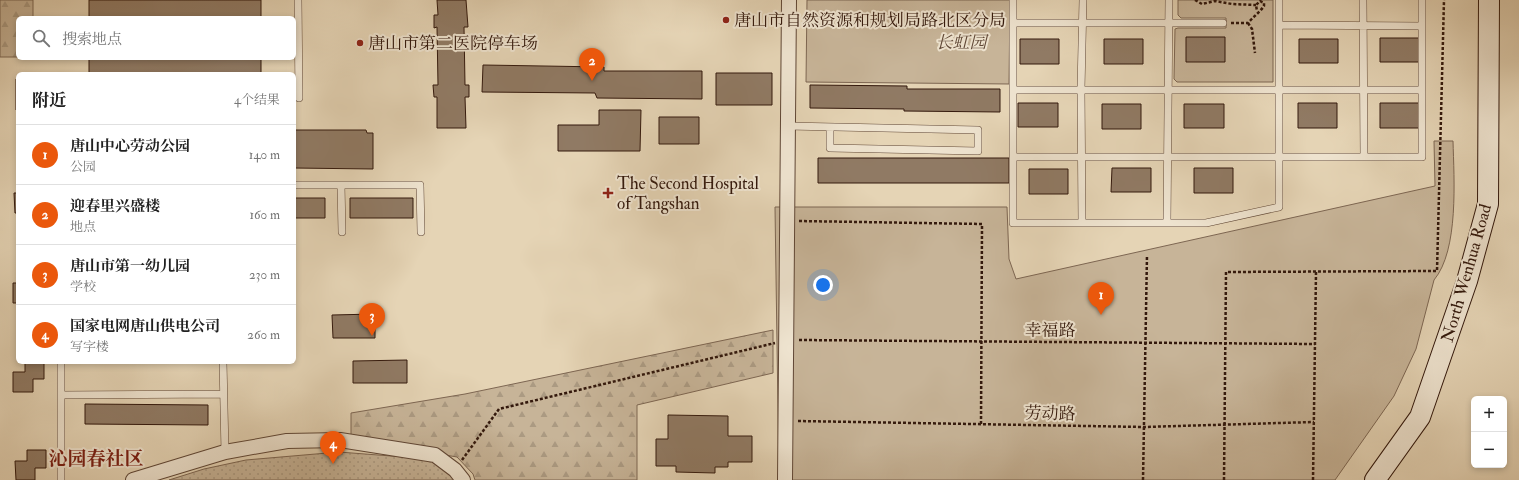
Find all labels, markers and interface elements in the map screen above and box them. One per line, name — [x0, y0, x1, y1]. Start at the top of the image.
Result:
place label: 唐山市自然资源和规划局路北区分局 — [734, 10, 1006, 31]
marker: 唐山市自然资源和规划局路北区分局 — [721, 15, 731, 25]
search box — [16, 16, 296, 60]
icon: search — [30, 27, 52, 49]
text: 搜索地点 — [62, 30, 122, 49]
park label: 长虹园 — [936, 32, 989, 53]
place label: 唐山市第二医院停车场 — [368, 33, 538, 54]
marker: 唐山市第二医院停车场 — [355, 38, 365, 48]
pin: 2 — [579, 48, 605, 81]
text: 附近 — [32, 90, 66, 111]
text: 4个结果 — [234, 92, 280, 108]
text: 唐山中心劳动公园 — [70, 137, 190, 156]
text: 1 — [43, 147, 47, 163]
text: 140 m — [249, 147, 280, 163]
text: 公园 — [70, 159, 96, 175]
place label: The Second Hospital of Tangshan — [617, 173, 760, 214]
marker: The Second Hospital of Tangshan — [602, 187, 614, 199]
text: 迎春里兴盛楼 — [70, 197, 160, 216]
street label: North Wenhua Road — [1437, 201, 1496, 345]
text: 2 — [42, 207, 48, 223]
text: 160 m — [249, 207, 280, 223]
text: 地点 — [70, 219, 96, 235]
text: 唐山市第一幼儿园 — [70, 257, 190, 276]
text: 3 — [43, 267, 48, 283]
text: 230 m — [249, 267, 280, 283]
your location — [813, 275, 833, 295]
text: 学校 — [70, 279, 96, 295]
pin: 1 — [1088, 282, 1114, 315]
pin: 3 — [359, 303, 385, 336]
text: 国家电网唐山供电公司 — [70, 317, 220, 336]
street label: 幸福路 — [1025, 320, 1076, 341]
text: 4 — [41, 327, 49, 343]
text: 260 m — [247, 327, 280, 343]
text: 写字楼 — [70, 339, 109, 355]
map controls — [1471, 396, 1507, 468]
button: + — [1471, 396, 1507, 432]
street label: 劳动路 — [1024, 403, 1076, 424]
pin: 4 — [320, 431, 346, 464]
button: − — [1471, 432, 1507, 468]
district label: 沁园春社区 — [48, 447, 144, 471]

